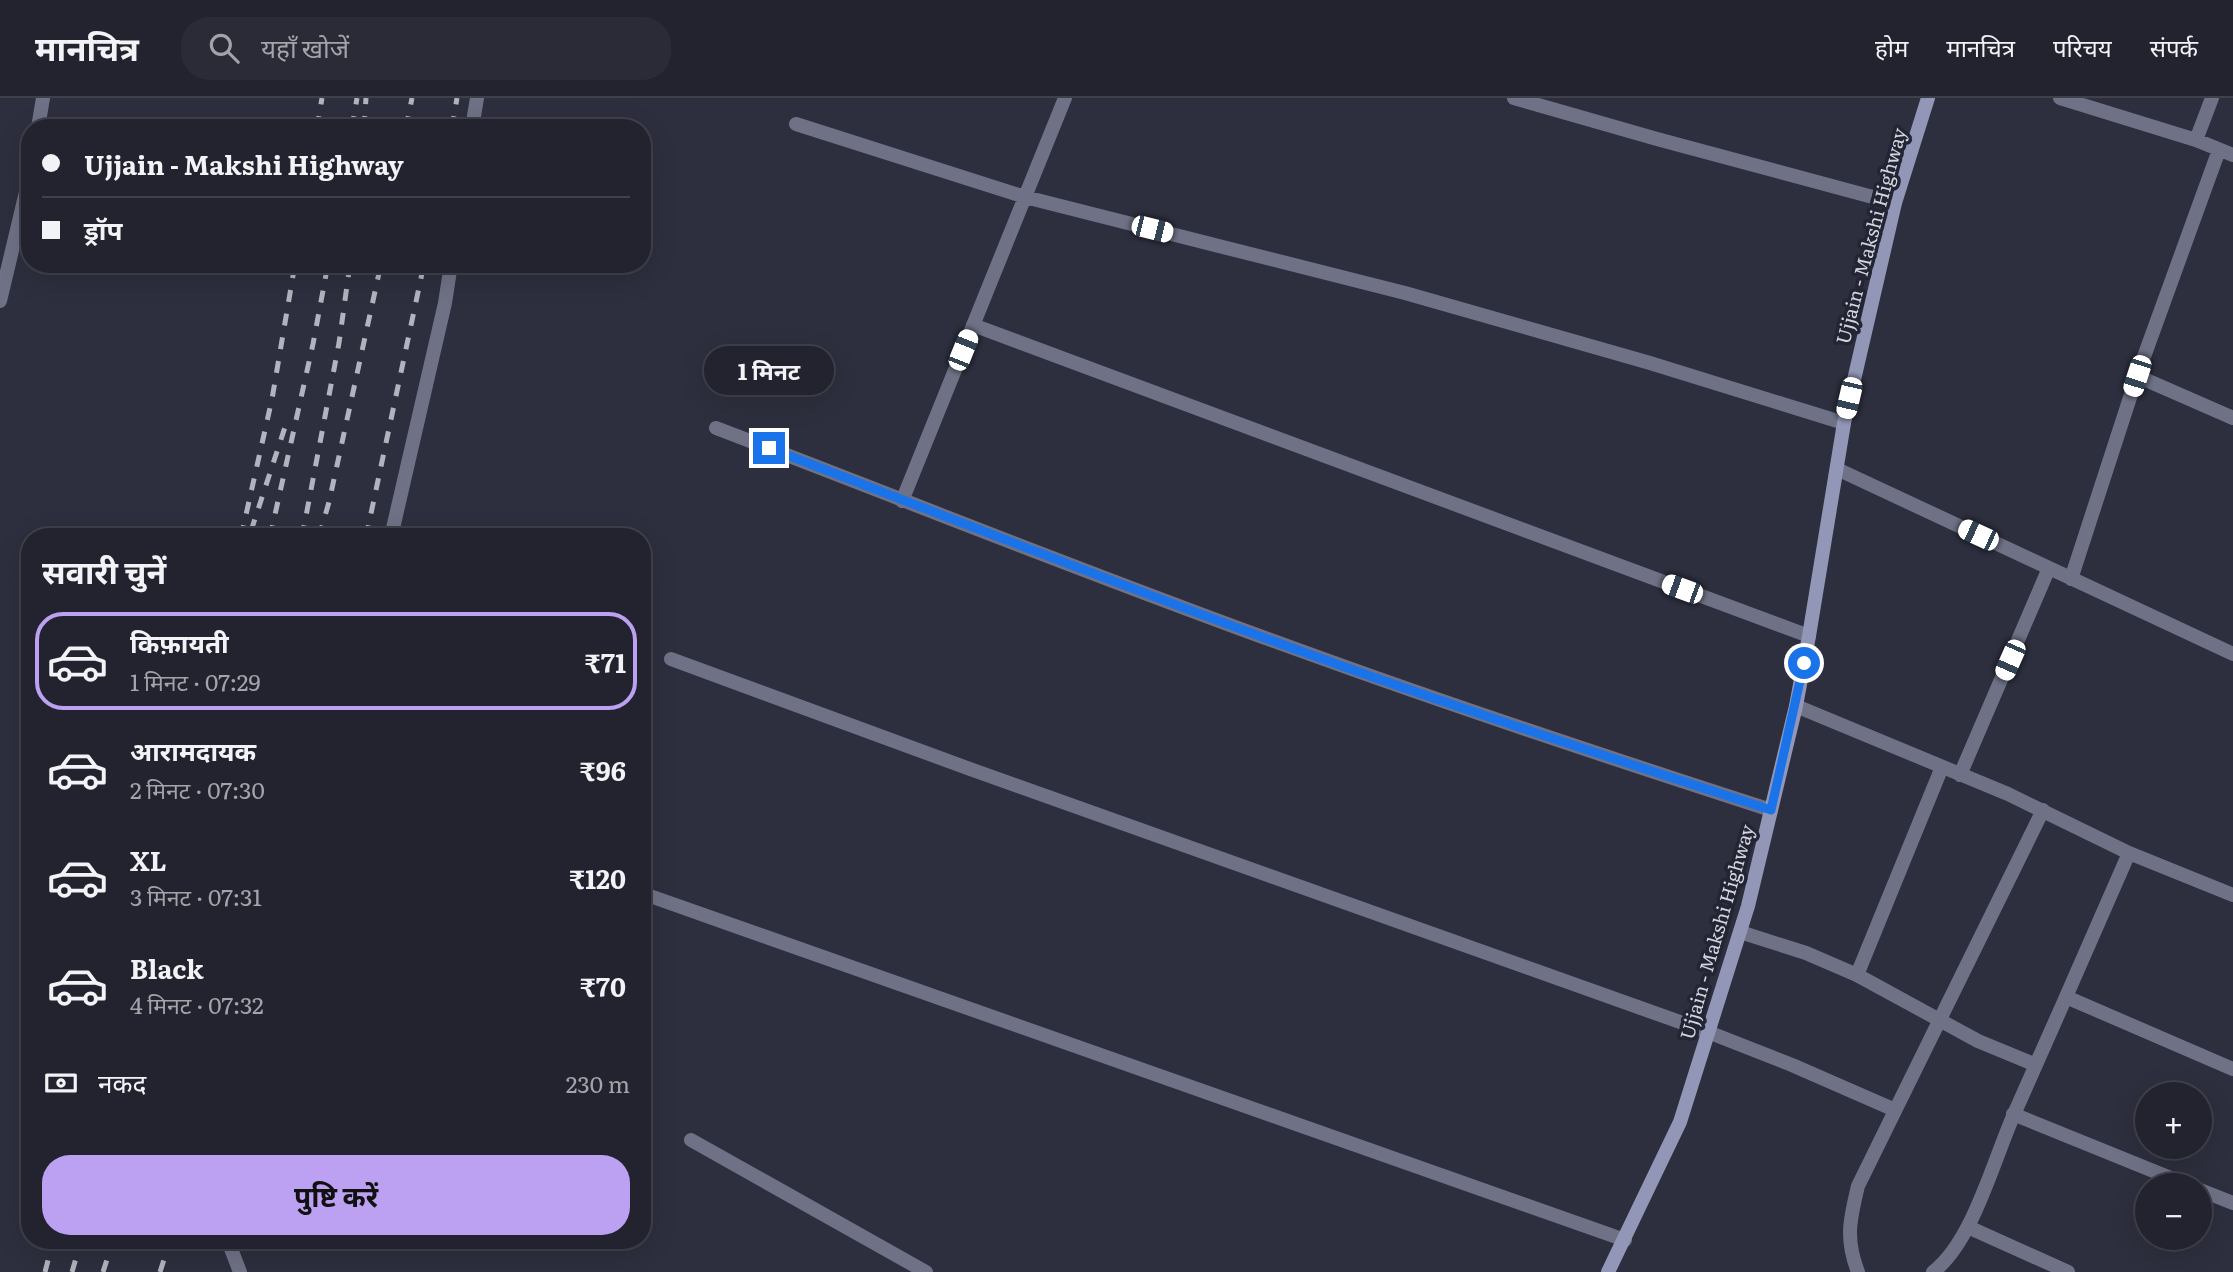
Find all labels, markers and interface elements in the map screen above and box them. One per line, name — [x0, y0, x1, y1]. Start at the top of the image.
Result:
search box — [181, 17, 671, 80]
text: मानचित्र — [35, 22, 139, 71]
text: यहाँ खोजें — [261, 27, 349, 66]
icon: search — [205, 29, 243, 67]
text: होम — [1875, 29, 1908, 64]
text: मानचित्र — [1946, 29, 2015, 64]
text: परिचय — [2053, 29, 2112, 64]
text: संपर्क — [2150, 29, 2198, 64]
street label: Ujjain - Makshi Highway — [1828, 124, 1912, 347]
text: Ujjain - Makshi Highway — [84, 144, 404, 183]
text: ड्रॉप — [84, 209, 122, 248]
car — [1130, 214, 1175, 244]
car — [946, 327, 981, 373]
callout: 1 मिनट — [704, 346, 834, 396]
text: 1 मिनट — [738, 353, 800, 387]
car — [2121, 353, 2154, 399]
car — [1835, 375, 1864, 421]
route end — [753, 432, 785, 464]
car — [1955, 517, 2002, 553]
text: सवारी चुनें — [42, 546, 166, 594]
car — [1659, 572, 1706, 606]
text: किफ़ायती — [130, 622, 229, 661]
icon: car — [46, 630, 109, 693]
car — [1992, 637, 2029, 683]
text: ₹71 — [585, 642, 626, 681]
route start — [1788, 647, 1820, 679]
text: 1 मिनट · 07:29 — [130, 664, 261, 698]
text: आरामदायक — [130, 730, 256, 769]
icon: car — [46, 738, 109, 801]
text: ₹96 — [580, 750, 626, 789]
text: 2 मिनट · 07:30 — [130, 772, 265, 806]
street label: Ujjain - Makshi Highway — [1672, 821, 1760, 1043]
text: XL — [130, 840, 167, 879]
icon: car — [46, 846, 109, 909]
text: ₹120 — [569, 858, 626, 897]
text: 3 मिनट · 07:31 — [130, 879, 262, 913]
text: Black — [130, 948, 204, 987]
icon: car — [46, 954, 109, 1017]
text: ₹70 — [580, 966, 626, 1005]
text: 4 मिनट · 07:32 — [130, 987, 264, 1021]
text: नकद — [98, 1062, 146, 1101]
icon: cash — [42, 1064, 80, 1102]
text: 230 m — [566, 1066, 630, 1100]
map controls — [2135, 1082, 2212, 1250]
button: + — [2135, 1082, 2212, 1159]
button: पुष्टि करें — [42, 1155, 630, 1235]
button: − — [2135, 1173, 2212, 1250]

